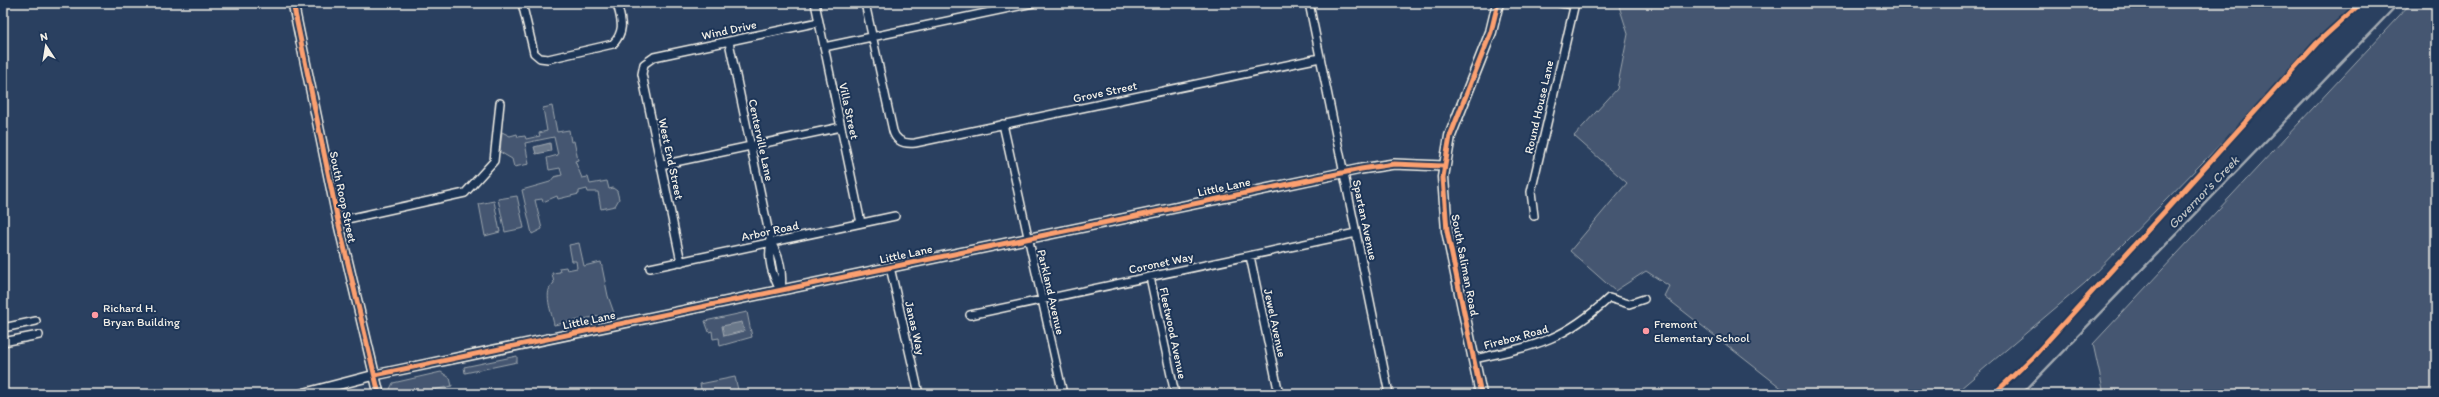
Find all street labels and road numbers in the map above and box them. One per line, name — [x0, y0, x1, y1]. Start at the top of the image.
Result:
street label: Wind Drive — [700, 17, 758, 43]
street label: Round House Lane — [1521, 59, 1557, 155]
street label: Grove Street — [1072, 78, 1139, 106]
street label: Villa Street — [836, 81, 862, 141]
street label: Centerville Lane — [745, 98, 777, 183]
street label: West End Street — [656, 117, 687, 201]
street label: South Roop Street — [326, 150, 360, 245]
street label: Little Lane — [1196, 174, 1252, 199]
street label: Spartan Avenue — [1350, 178, 1380, 262]
street label: South Saliman Road — [1448, 213, 1482, 318]
street label: Arbor Road — [740, 218, 800, 244]
street label: Little Lane — [878, 241, 934, 266]
street label: Parkland Avenue — [1034, 248, 1068, 336]
street label: Coronet Way — [1127, 249, 1195, 277]
street label: Fleetwood Avenue — [1156, 286, 1190, 380]
street label: Jewel Avenue — [1261, 287, 1289, 359]
street label: Janas Way — [902, 300, 928, 357]
street label: Little Lane — [561, 307, 617, 332]
street label: Firebox Road — [1482, 322, 1550, 352]

